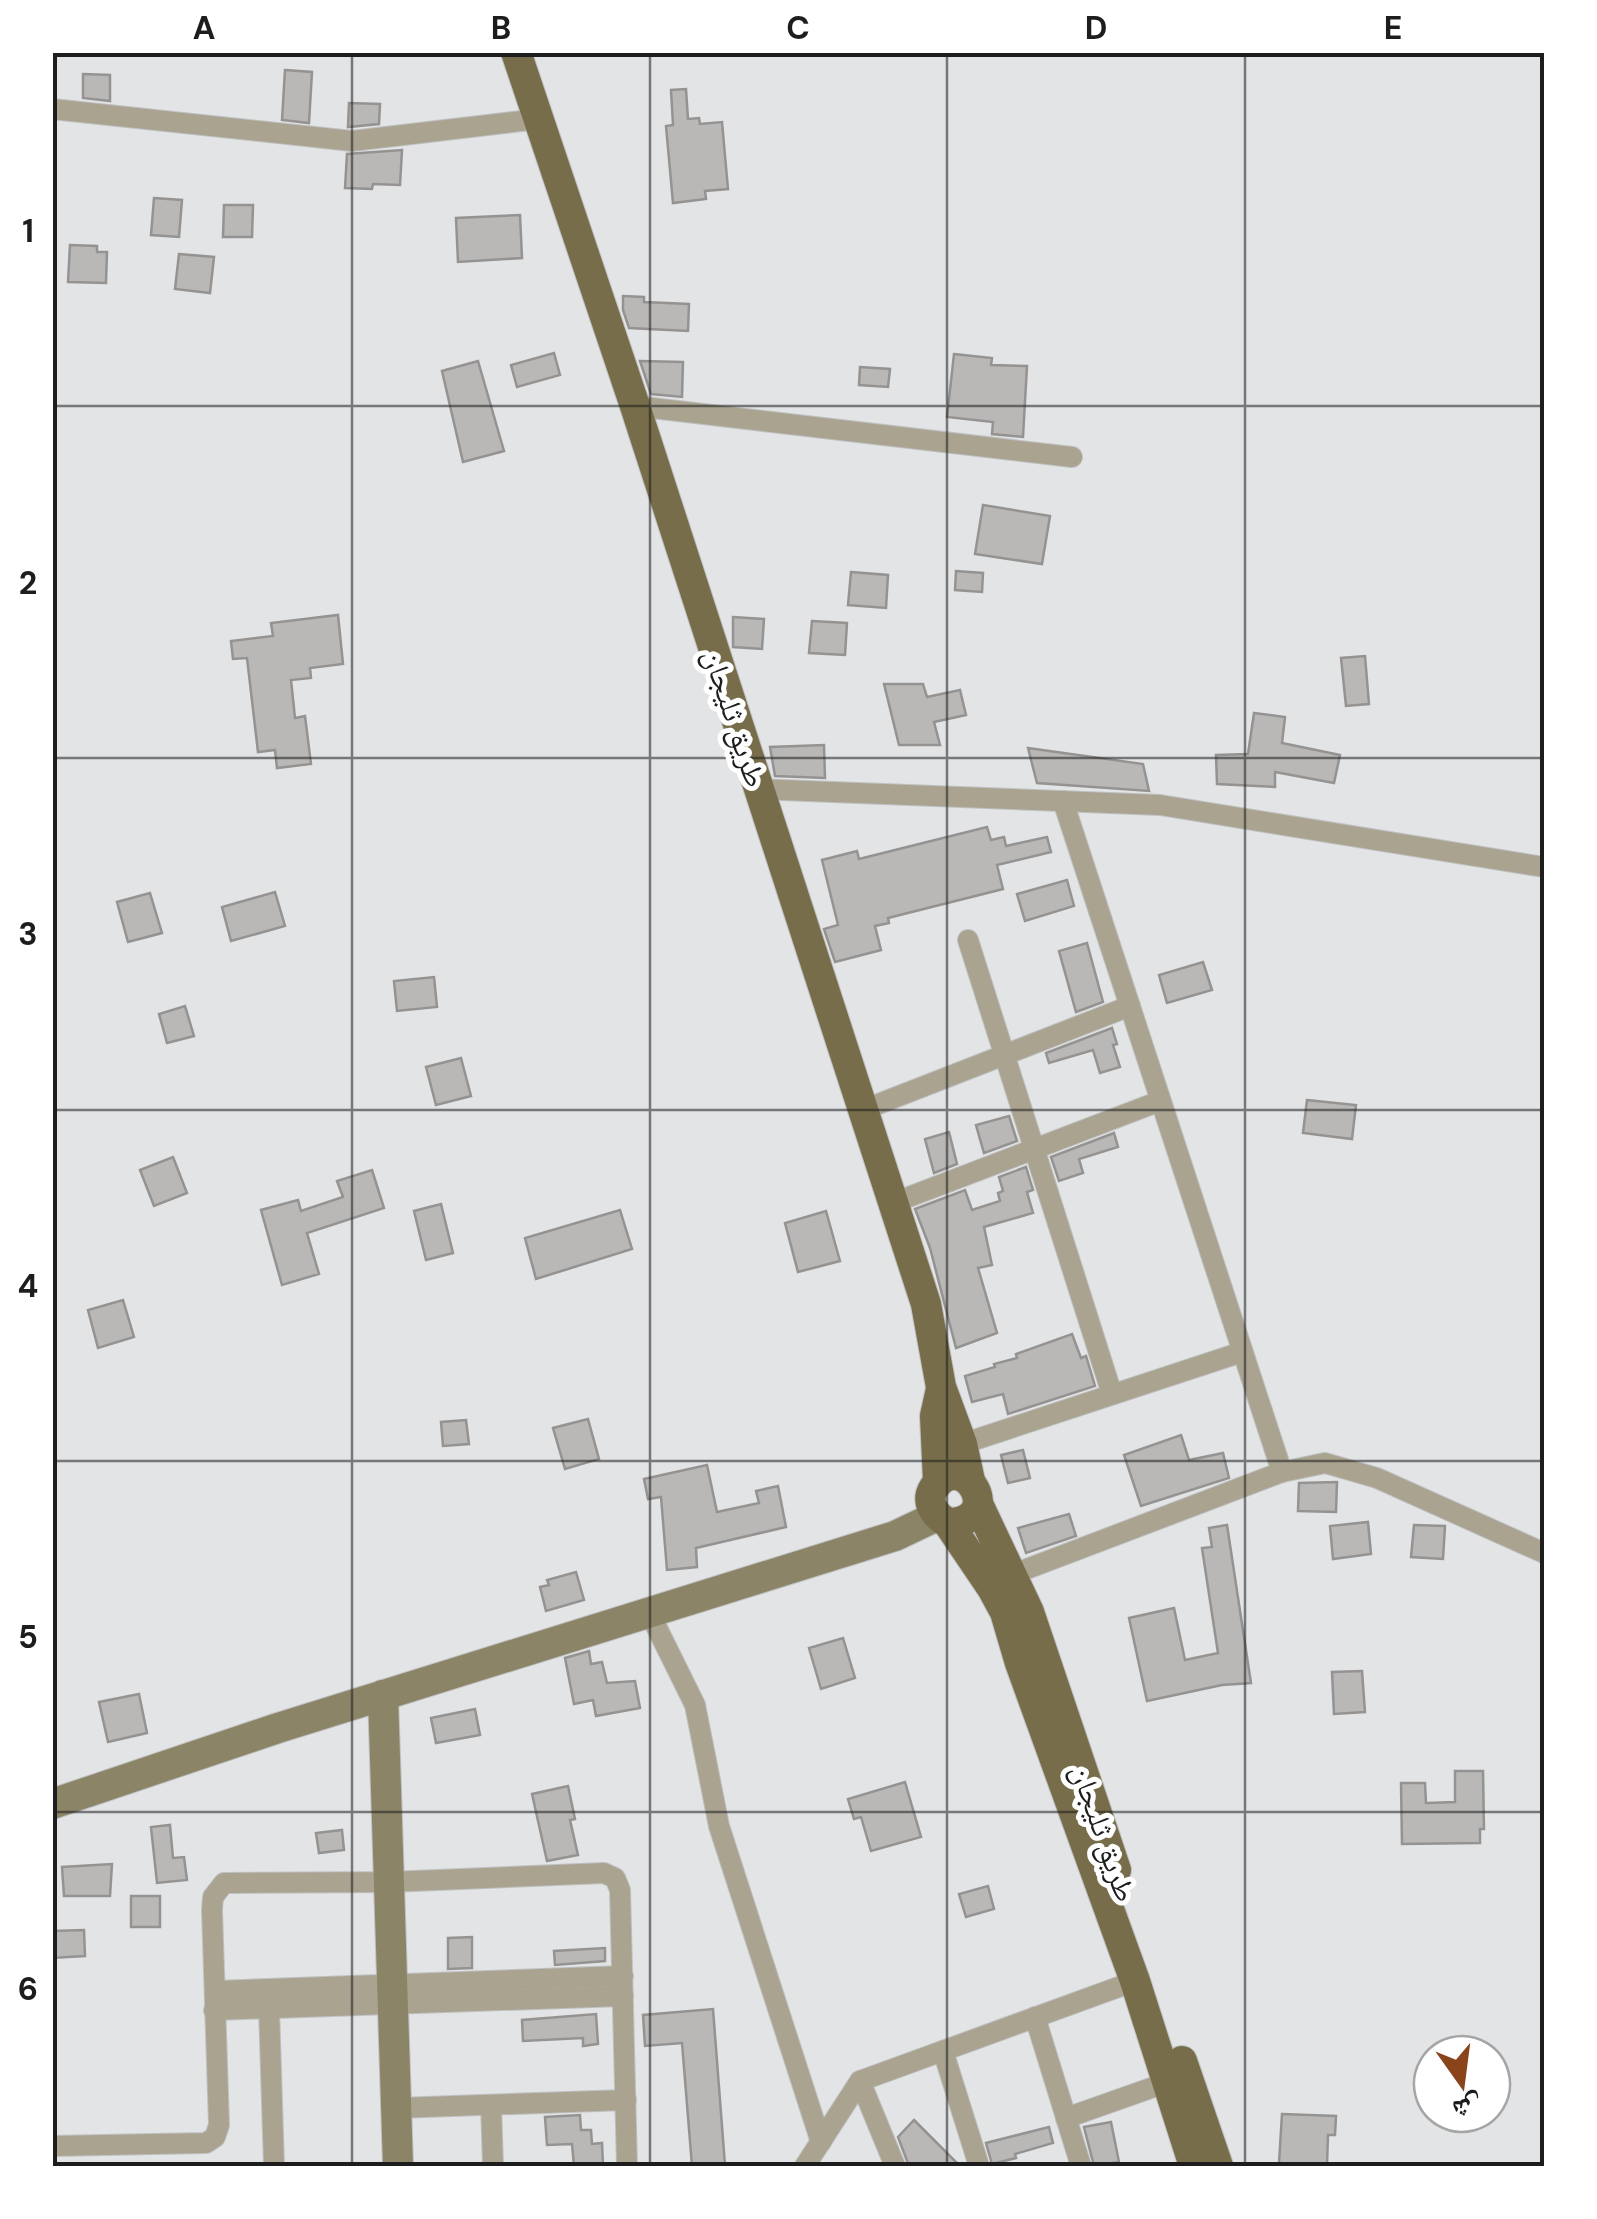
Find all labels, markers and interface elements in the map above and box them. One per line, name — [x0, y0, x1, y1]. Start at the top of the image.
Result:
text: A — [193, 7, 215, 49]
text: B — [491, 7, 511, 49]
text: C — [786, 7, 810, 49]
text: D — [1085, 7, 1107, 49]
text: E — [1384, 7, 1402, 49]
text: 1 — [22, 210, 34, 252]
text: 2 — [19, 562, 37, 604]
street label: طريق ثليجان — [694, 644, 776, 792]
text: 3 — [18, 913, 38, 955]
text: 4 — [18, 1265, 38, 1307]
text: 5 — [18, 1616, 38, 1658]
street label: طريق ثليجان — [1062, 1759, 1146, 1907]
text: 6 — [18, 1968, 38, 2010]
north arrow — [1412, 2034, 1512, 2134]
text: ش — [1449, 2086, 1487, 2129]

